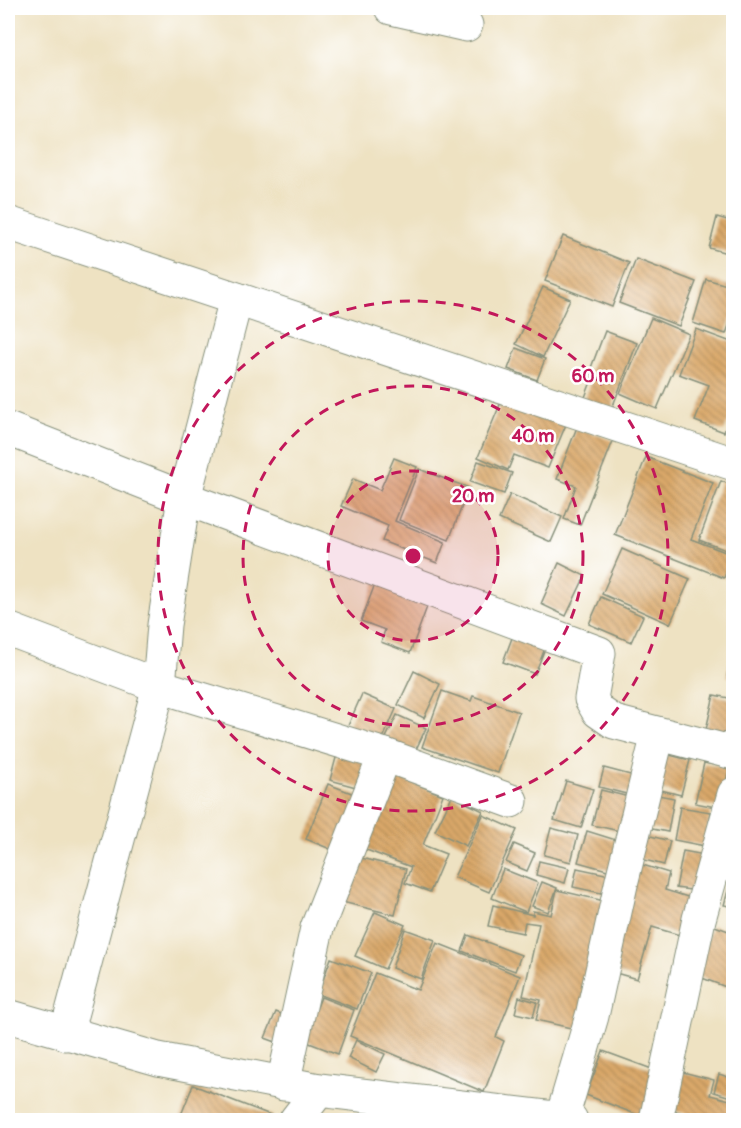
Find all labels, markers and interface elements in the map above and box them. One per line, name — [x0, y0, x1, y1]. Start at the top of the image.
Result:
text: 60 m — [572, 365, 614, 388]
text: 40 m — [512, 425, 554, 448]
text: 20 m — [452, 485, 494, 508]
centre of rings — [403, 546, 423, 566]

